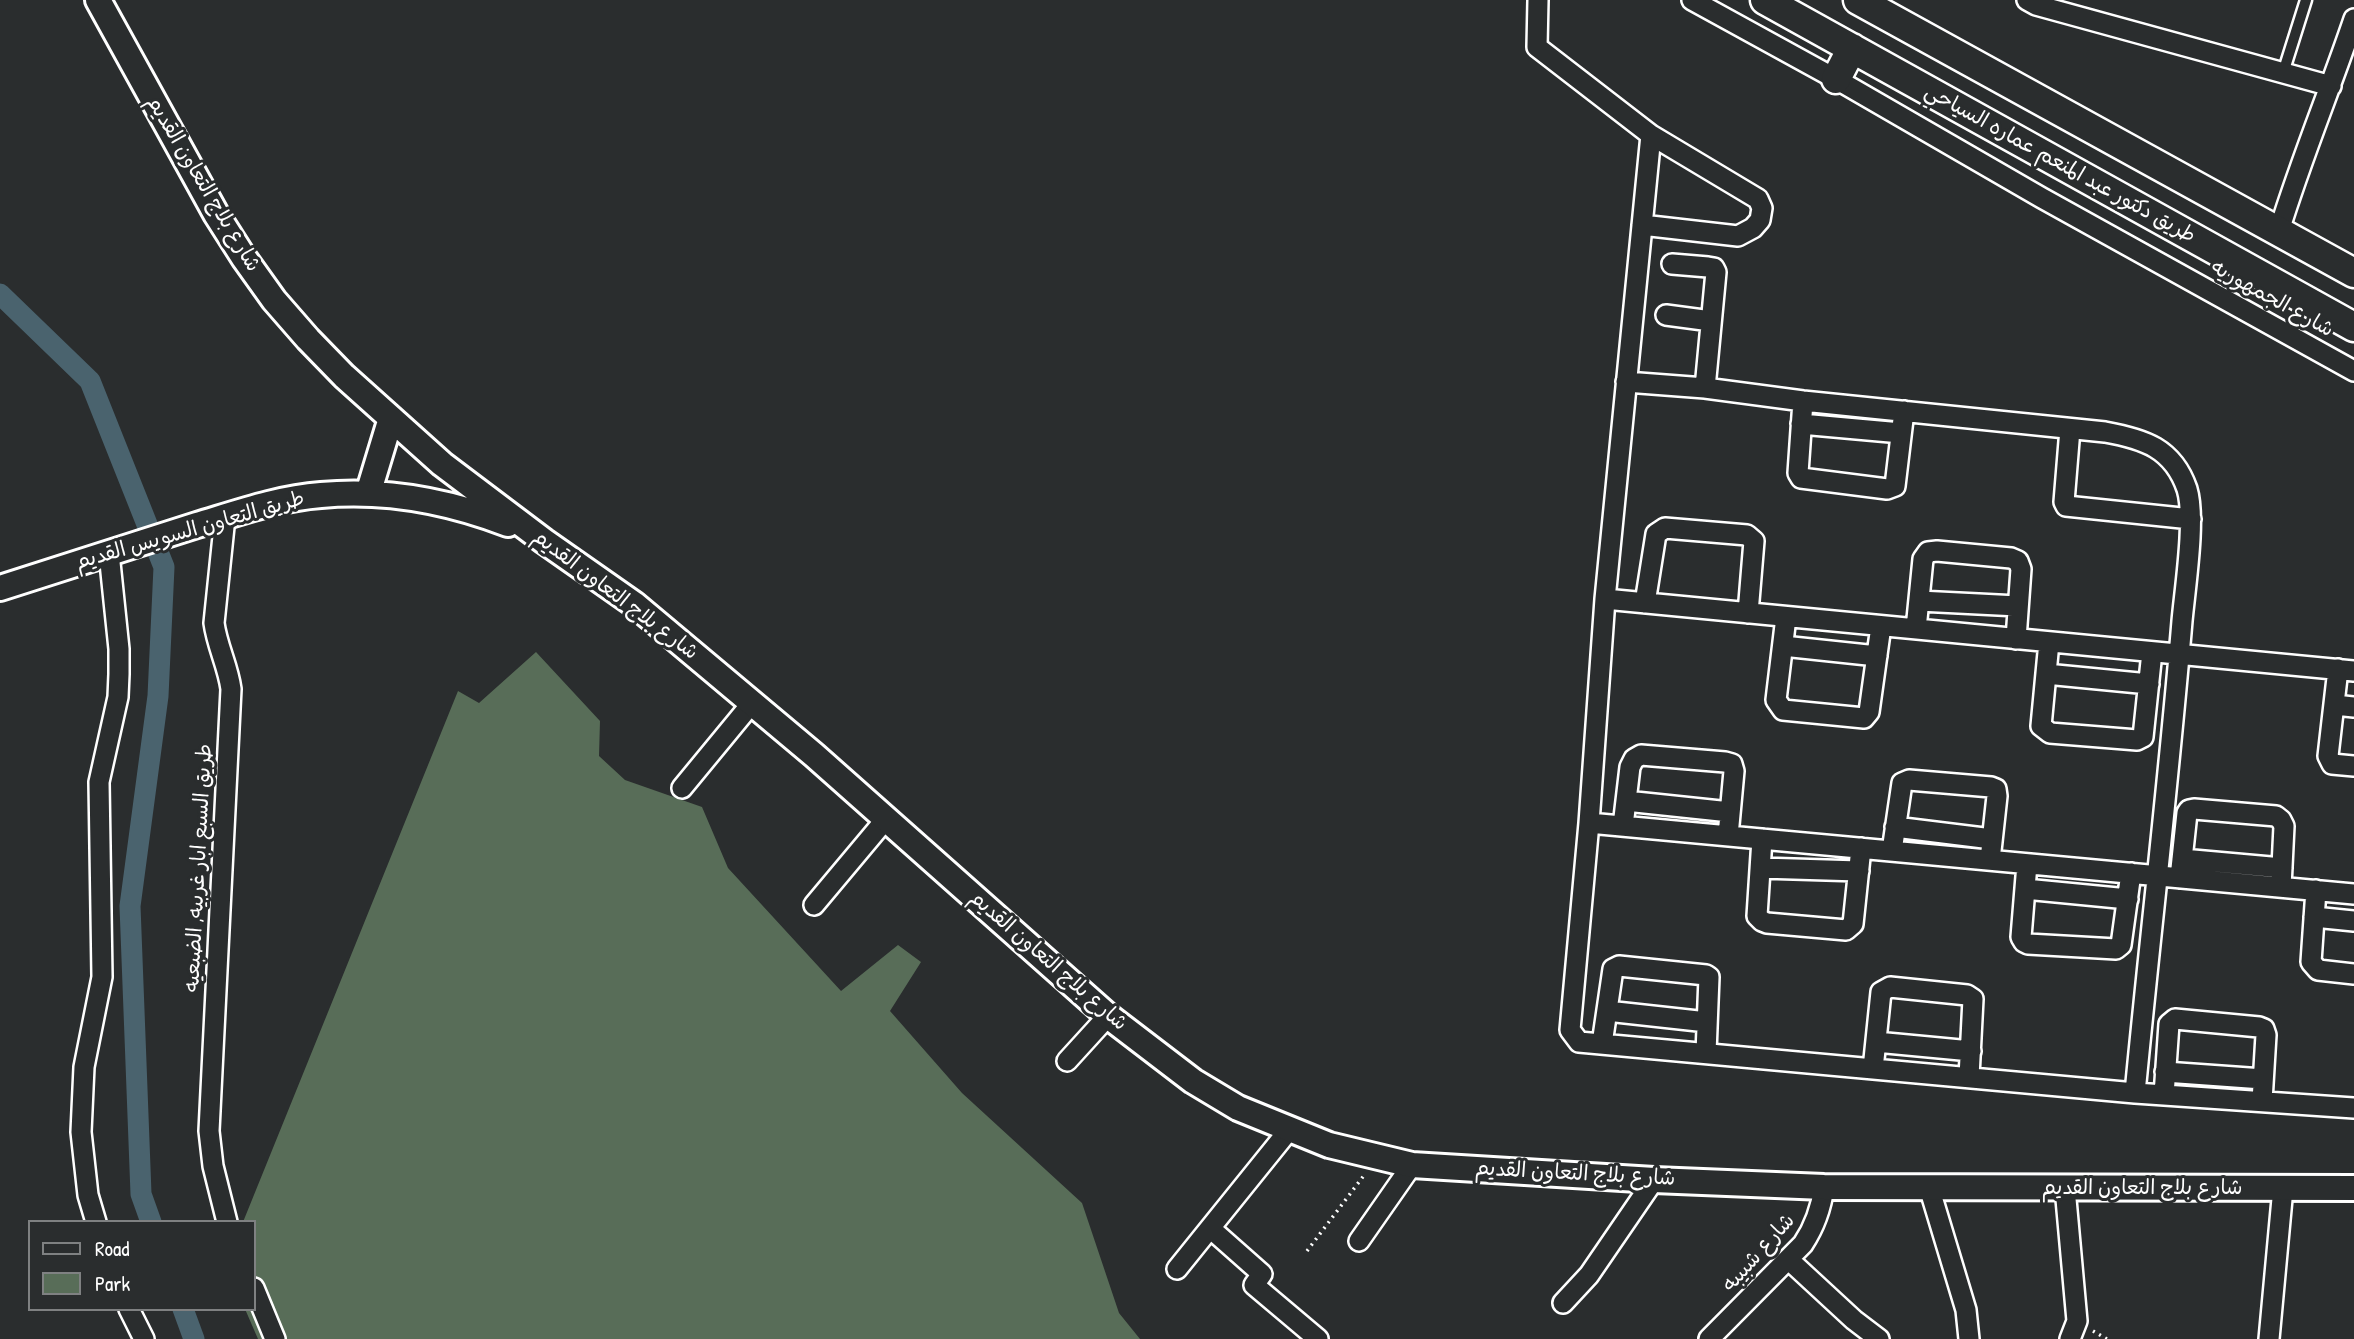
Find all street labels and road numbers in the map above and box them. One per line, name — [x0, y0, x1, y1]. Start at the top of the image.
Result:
street label: طريق دكتور عبد المنعم عماره السياحي — [1920, 79, 2200, 249]
street label: شارع بلاج التعاون القديم — [140, 91, 266, 277]
street label: شارع الجمهوريه — [2206, 255, 2338, 343]
street label: طريق التعاون السويس القديم — [72, 486, 308, 576]
street label: شارع بلاج التعاون القديم — [527, 524, 703, 666]
street label: طريق السبع ابار غربيه, الضبعيه — [180, 743, 218, 993]
street label: شارع بلاج التعاون القديم — [964, 886, 1132, 1036]
street label: شارع بلاج التعاون القديم — [1474, 1156, 1676, 1192]
street label: شارع بلاج التعاون القديم — [2042, 1175, 2242, 1201]
street label: شارع شبيبه — [1717, 1209, 1801, 1297]

